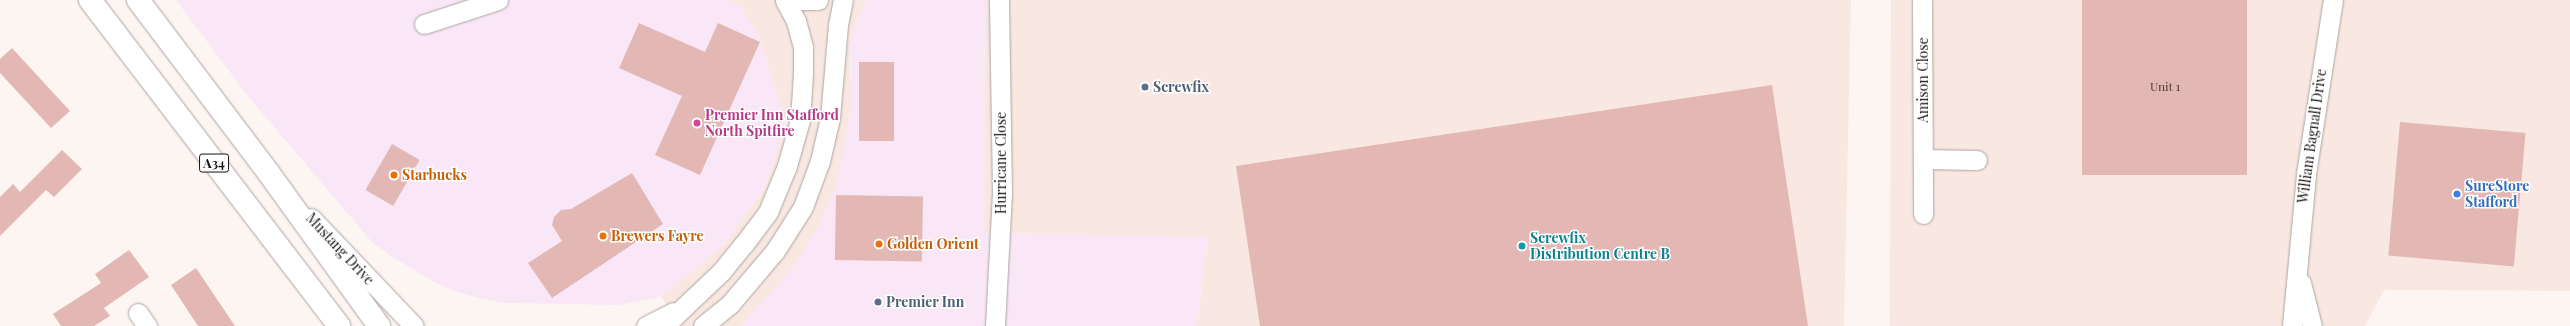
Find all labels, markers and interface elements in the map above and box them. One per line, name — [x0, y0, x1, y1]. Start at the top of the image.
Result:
street label: Amison Close — [1915, 37, 1931, 123]
street label: William Bagnall Drive — [2294, 68, 2330, 204]
place label: Screwfix — [1153, 79, 1209, 95]
house number: Unit 1 — [2150, 80, 2180, 94]
marker: Screwfix — [1140, 82, 1150, 92]
place label: Premier Inn Stafford North Spitfire — [705, 107, 839, 140]
street label: Hurricane Close — [993, 112, 1009, 214]
marker: Premier Inn Stafford North Spitfire — [692, 118, 702, 128]
road number: A34 — [199, 152, 229, 174]
place label: Starbucks — [402, 167, 467, 183]
marker: Starbucks — [389, 170, 399, 180]
place label: SureStore Stafford — [2465, 178, 2529, 210]
marker: SureStore Stafford — [2452, 189, 2462, 199]
street label: Mustang Drive — [303, 210, 377, 288]
place label: Brewers Fayre — [611, 228, 704, 244]
place label: Screwfix Distribution Centre B — [1530, 230, 1670, 262]
marker: Brewers Fayre — [598, 231, 608, 241]
place label: Golden Orient — [887, 236, 979, 252]
marker: Golden Orient — [874, 239, 884, 249]
marker: Screwfix Distribution Centre B — [1517, 241, 1527, 251]
place label: Premier Inn — [886, 294, 965, 310]
marker: Premier Inn — [873, 297, 883, 307]

